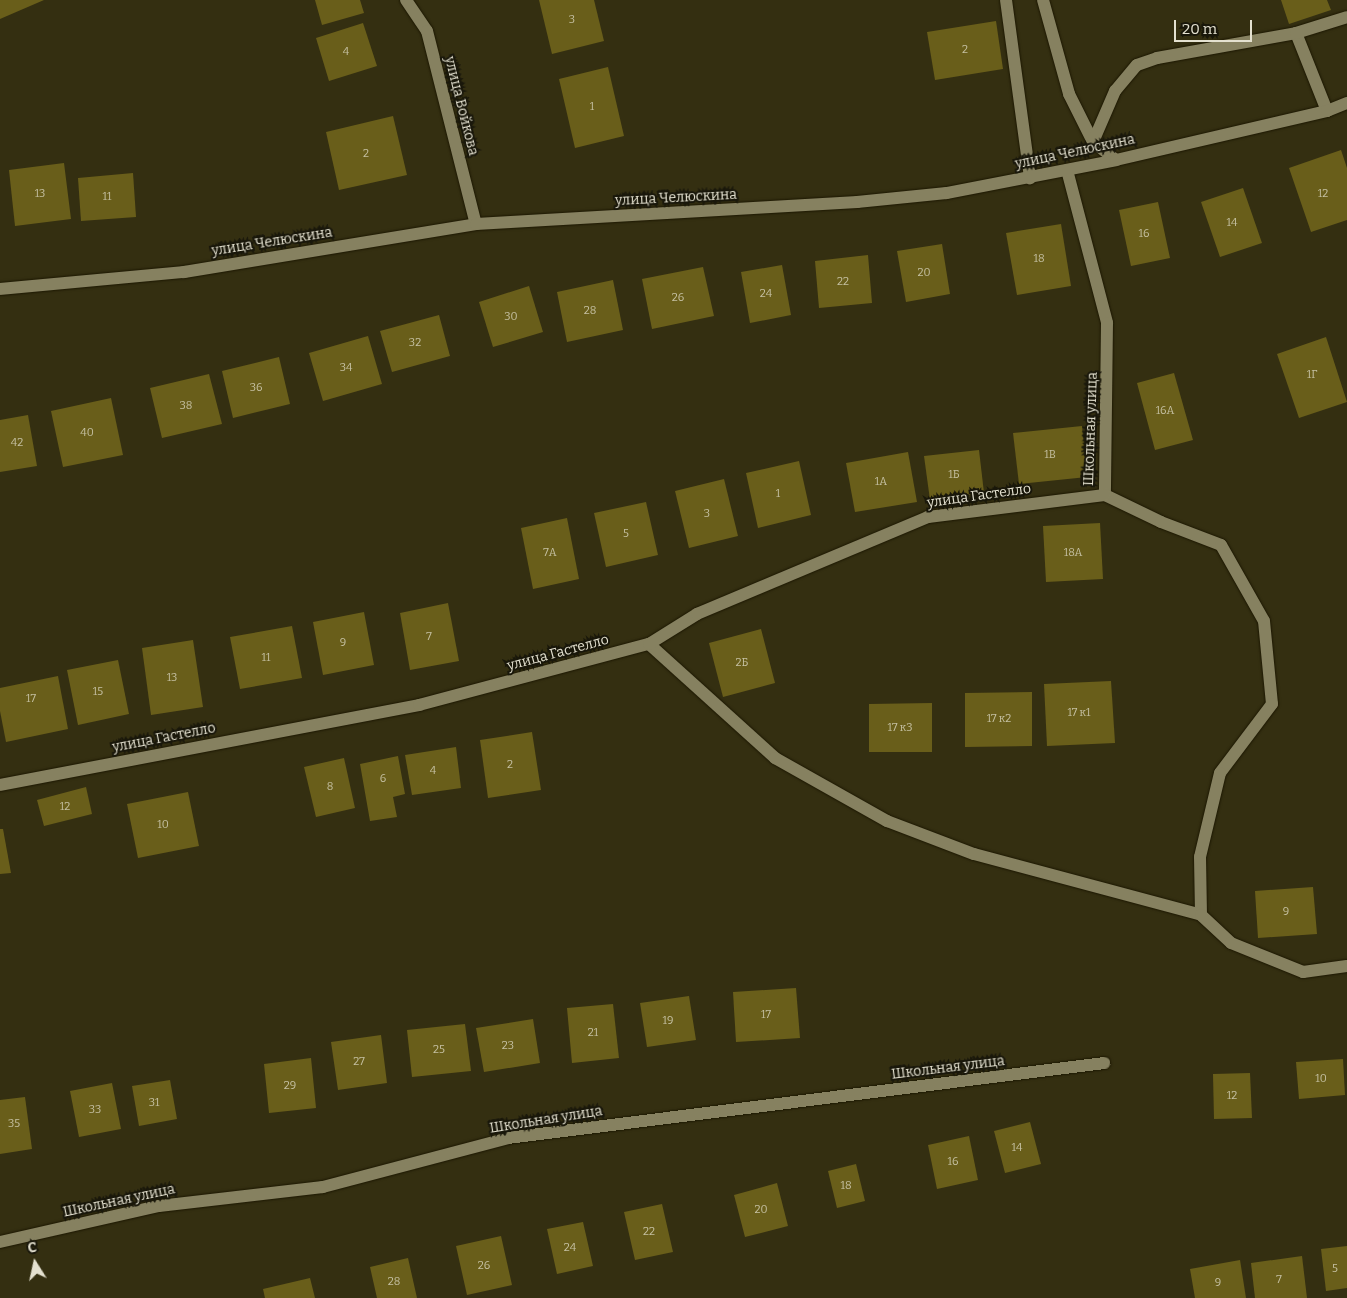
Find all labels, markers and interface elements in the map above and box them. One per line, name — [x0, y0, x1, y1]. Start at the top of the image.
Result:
scale bar — [1177, 10, 1254, 42]
house number: 3 — [569, 13, 575, 27]
text: 20 m — [1182, 20, 1217, 38]
house number: 2 — [962, 43, 968, 57]
house number: 4 — [343, 45, 349, 59]
street label: улица Войкова — [441, 55, 481, 157]
house number: 1 — [590, 100, 594, 114]
street label: улица Челюскина — [1014, 131, 1136, 173]
house number: 2 — [363, 147, 369, 161]
street label: улица Челюскина — [615, 186, 737, 210]
house number: 13 — [35, 187, 45, 201]
house number: 12 — [1318, 187, 1328, 201]
house number: 11 — [103, 190, 111, 204]
house number: 14 — [1227, 216, 1237, 230]
street label: улица Челюскина — [210, 224, 334, 260]
house number: 16 — [1139, 227, 1149, 241]
house number: 18 — [1033, 252, 1045, 266]
house number: 20 — [917, 266, 931, 280]
house number: 22 — [837, 275, 849, 289]
house number: 24 — [760, 287, 772, 301]
house number: 26 — [672, 291, 684, 305]
house number: 28 — [584, 304, 596, 318]
house number: 30 — [504, 310, 518, 324]
house number: 32 — [409, 336, 421, 350]
house number: 34 — [340, 361, 352, 375]
house number: 1Г — [1307, 368, 1317, 382]
street label: Школьная улица — [1081, 372, 1101, 486]
house number: 36 — [250, 381, 262, 395]
house number: 38 — [180, 399, 192, 413]
house number: 16А — [1156, 404, 1174, 418]
house number: 40 — [80, 426, 94, 440]
house number: 42 — [11, 436, 23, 450]
house number: 1В — [1044, 448, 1056, 462]
house number: 1Б — [948, 468, 960, 482]
house number: 1А — [875, 475, 887, 489]
street label: улица Гастелло — [926, 480, 1032, 512]
house number: 1 — [776, 487, 780, 501]
house number: 3 — [704, 507, 710, 521]
house number: 5 — [623, 527, 629, 541]
house number: 7А — [543, 546, 557, 560]
house number: 18А — [1064, 546, 1082, 560]
house number: 7 — [426, 630, 432, 644]
street label: улица Гастелло — [505, 631, 611, 675]
house number: 9 — [340, 636, 346, 650]
house number: 11 — [262, 651, 270, 665]
house number: 2Б — [736, 656, 748, 670]
house number: 13 — [167, 671, 177, 685]
house number: 15 — [93, 685, 103, 699]
house number: 17 — [26, 692, 36, 706]
house number: 17 к1 — [1067, 706, 1091, 720]
house number: 17 к2 — [987, 712, 1011, 726]
street label: улица Гастелло — [111, 720, 217, 756]
house number: 17 к3 — [888, 721, 912, 735]
house number: 2 — [507, 758, 513, 772]
house number: 4 — [430, 764, 436, 778]
house number: 6 — [380, 772, 386, 786]
house number: 8 — [327, 780, 333, 794]
house number: 12 — [60, 800, 70, 814]
house number: 10 — [157, 818, 169, 832]
house number: 9 — [1283, 905, 1289, 919]
house number: 17 — [761, 1008, 771, 1022]
house number: 19 — [663, 1014, 673, 1028]
house number: 21 — [588, 1026, 598, 1040]
house number: 23 — [502, 1039, 514, 1053]
house number: 25 — [433, 1043, 445, 1057]
street label: Школьная улица — [890, 1053, 1006, 1083]
house number: 27 — [353, 1055, 365, 1069]
house number: 10 — [1315, 1072, 1327, 1086]
house number: 29 — [284, 1079, 296, 1093]
house number: 12 — [1227, 1089, 1237, 1103]
house number: 31 — [149, 1096, 159, 1110]
house number: 33 — [89, 1103, 101, 1117]
street label: Школьная улица — [488, 1103, 604, 1137]
house number: 35 — [8, 1117, 20, 1131]
house number: 14 — [1012, 1141, 1022, 1155]
house number: 16 — [948, 1155, 958, 1169]
house number: 18 — [840, 1179, 852, 1193]
street label: Школьная улица — [62, 1181, 176, 1221]
house number: 20 — [754, 1203, 768, 1217]
house number: 22 — [643, 1225, 655, 1239]
north arrow — [10, 1238, 60, 1288]
text: С — [26, 1239, 38, 1257]
house number: 24 — [564, 1241, 576, 1255]
house number: 26 — [478, 1259, 490, 1273]
house number: 5 — [1332, 1262, 1338, 1276]
house number: 7 — [1276, 1273, 1282, 1287]
house number: 28 — [388, 1275, 400, 1289]
house number: 9 — [1215, 1276, 1221, 1290]

